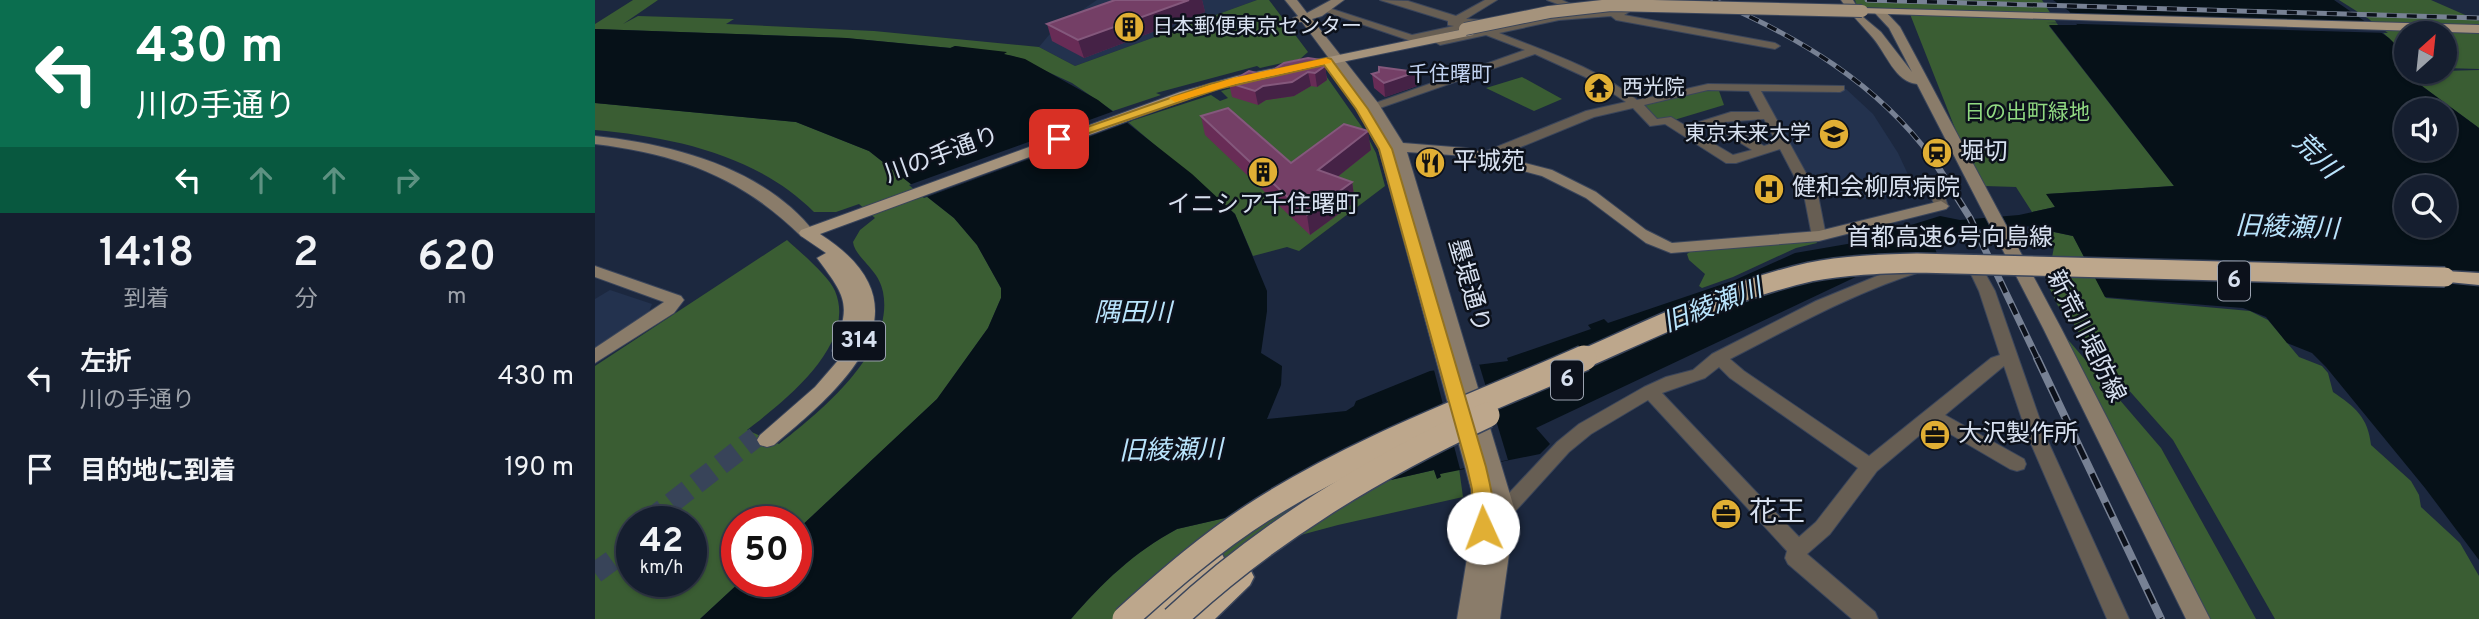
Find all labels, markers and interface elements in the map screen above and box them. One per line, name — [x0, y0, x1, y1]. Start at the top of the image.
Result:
building icon: 日本郵便東京センター — [1112, 10, 1146, 44]
place label: 日本郵便東京センター — [1152, 14, 1362, 41]
text: 430 m — [136, 18, 284, 80]
north arrow — [2394, 21, 2457, 84]
map controls — [2394, 21, 2457, 238]
icon: left — [21, 28, 112, 119]
district label: 千住曙町 — [1408, 62, 1492, 89]
temple icon: 西光院 — [1582, 71, 1616, 105]
place label: 西光院 — [1622, 75, 1685, 102]
text: 川の手通り — [136, 88, 296, 128]
button: sound — [2394, 98, 2457, 161]
park label: 日の出町緑地 — [1964, 100, 2090, 127]
pin — [1029, 109, 1089, 169]
school or university icon: 東京未来大学 — [1817, 117, 1851, 151]
icon: arrive — [1040, 120, 1078, 158]
street label: 川の手通り — [880, 121, 1004, 191]
place label: 東京未来大学 — [1685, 121, 1811, 148]
water label: 荒川 — [2285, 127, 2347, 189]
station icon: 堀切 — [1920, 136, 1954, 170]
place label: 堀切 — [1960, 138, 2008, 168]
restaurant icon: 平城苑 — [1413, 146, 1447, 180]
place label: 平城苑 — [1453, 148, 1525, 178]
building icon: イニシア千住曙町 — [1246, 155, 1280, 189]
icon: left — [169, 161, 207, 199]
icon: ahead — [242, 161, 280, 199]
icon: ahead — [315, 161, 353, 199]
icon: right — [388, 161, 426, 199]
hospital icon: 健和会柳原病院 — [1752, 172, 1786, 206]
place label: 健和会柳原病院 — [1792, 174, 1960, 204]
button: search — [2394, 175, 2457, 238]
place label: イニシア千住曙町 — [1167, 191, 1359, 221]
water label: 旧綾瀬川 — [2234, 211, 2343, 247]
street label: 首都高速6号向島線 — [1847, 224, 2053, 254]
text: 14:18 — [99, 228, 194, 281]
text: 2 — [293, 228, 319, 281]
text: 620 — [418, 232, 496, 285]
street label: 墨堤通り — [1440, 236, 1496, 336]
road number: 6 — [2218, 262, 2250, 300]
street label: 新荒川堤防線 — [2039, 266, 2131, 408]
water label: 旧綾瀬川 — [1659, 272, 1770, 341]
text: m — [447, 283, 467, 312]
text: 到着 — [124, 286, 170, 315]
text: 分 — [294, 286, 317, 315]
water label: 隅田川 — [1094, 298, 1175, 331]
road number: 314 — [833, 322, 885, 360]
text: 左折 — [80, 347, 132, 380]
icon: left — [21, 359, 59, 397]
road number: 6 — [1551, 360, 1583, 400]
text: 430 m — [498, 361, 574, 394]
text: 川の手通り — [80, 387, 195, 416]
office icon: 大沢製作所 — [1918, 418, 1952, 452]
place label: 大沢製作所 — [1958, 420, 2078, 450]
water label: 旧綾瀬川 — [1119, 435, 1226, 469]
icon: arrive — [21, 450, 59, 488]
text: 190 m — [504, 452, 574, 485]
text: 目的地に到着 — [80, 456, 236, 489]
position arrow — [1446, 491, 1520, 565]
place label: 花王 — [1749, 496, 1805, 532]
office icon: 花王 — [1709, 497, 1743, 531]
speed limit sign: 50 — [721, 506, 812, 597]
text: 42 — [640, 520, 683, 564]
text: km/h — [640, 557, 683, 580]

